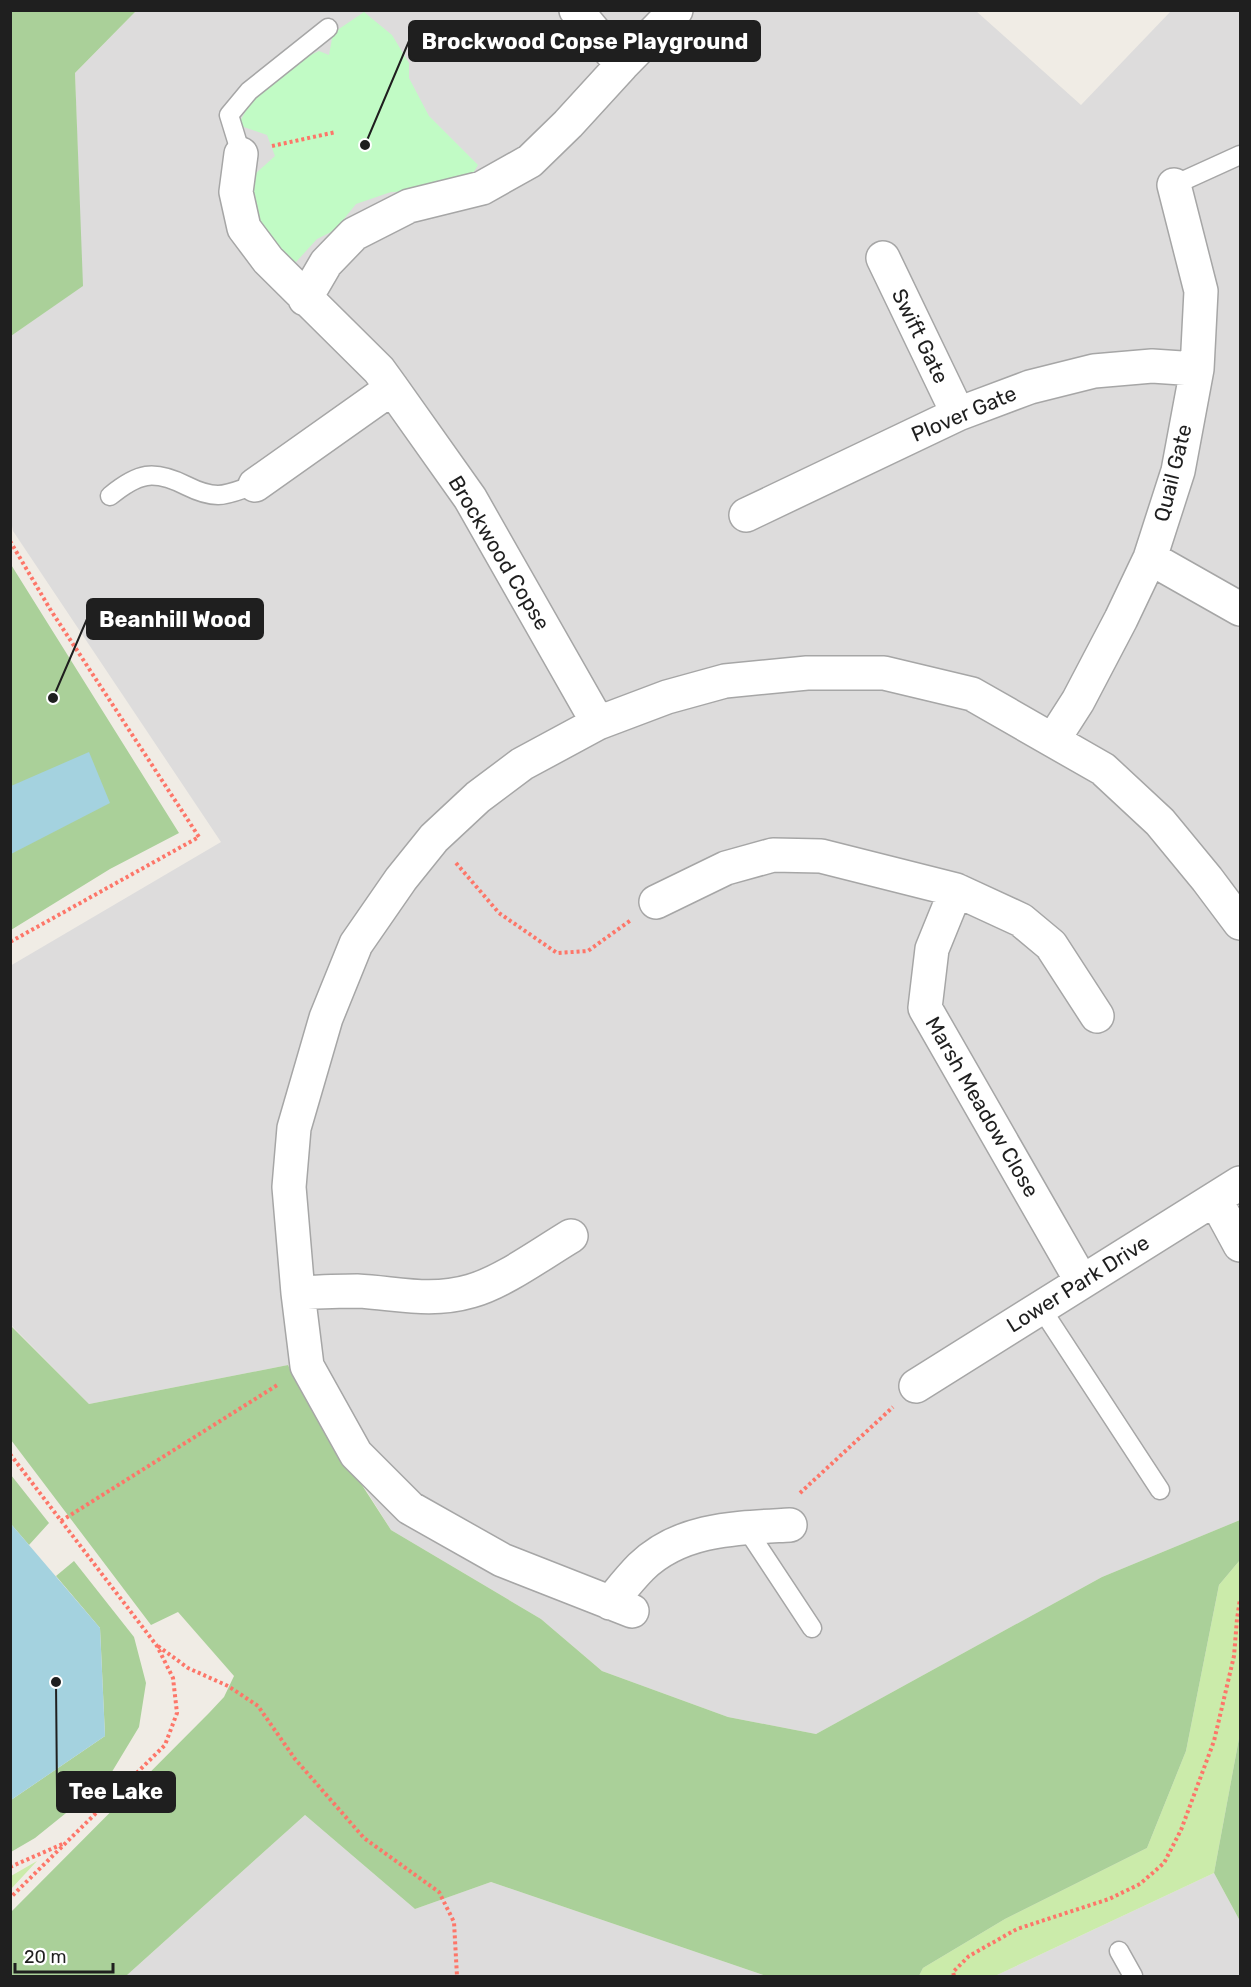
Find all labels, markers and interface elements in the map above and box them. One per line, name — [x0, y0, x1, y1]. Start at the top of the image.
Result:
callout: Brockwood Copse Playground — [409, 21, 760, 61]
text: Brockwood Copse Playground — [422, 28, 748, 55]
street label: Swift Gate — [887, 284, 954, 387]
street label: Plover Gate — [908, 380, 1020, 447]
street label: Quail Gate — [1148, 422, 1197, 524]
street label: Brockwood Copse — [443, 471, 555, 634]
callout: Beanhill Wood — [87, 599, 263, 639]
text: Beanhill Wood — [99, 606, 251, 633]
street label: Marsh Meadow Close — [921, 1012, 1044, 1201]
street label: Lower Park Drive — [1002, 1230, 1154, 1337]
callout: Tee Lake — [57, 1772, 175, 1812]
text: Tee Lake — [69, 1778, 163, 1805]
scale bar — [15, 1936, 112, 1974]
text: 20 m — [24, 1946, 66, 1968]

